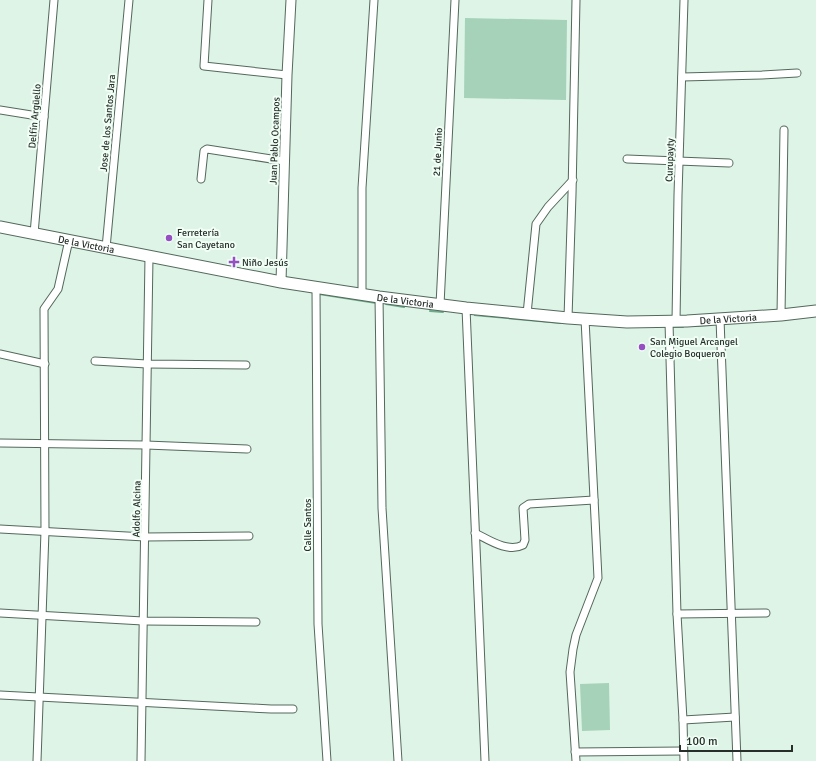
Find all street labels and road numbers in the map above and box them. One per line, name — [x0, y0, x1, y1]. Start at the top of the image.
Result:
street label: Jose de los Santos Jara — [98, 74, 118, 172]
street label: Delfín Argüello — [26, 83, 44, 149]
street label: Juan Pablo Ocampos — [267, 96, 283, 185]
street label: 21 de Junio — [431, 127, 445, 177]
street label: Curupayty — [663, 138, 677, 182]
street label: De la Victoria — [57, 233, 115, 256]
street label: De la Victoria — [376, 292, 434, 311]
street label: De la Victoria — [699, 312, 757, 327]
street label: Adolfo Alcina — [131, 480, 143, 538]
street label: Calle Santos — [302, 498, 314, 551]

